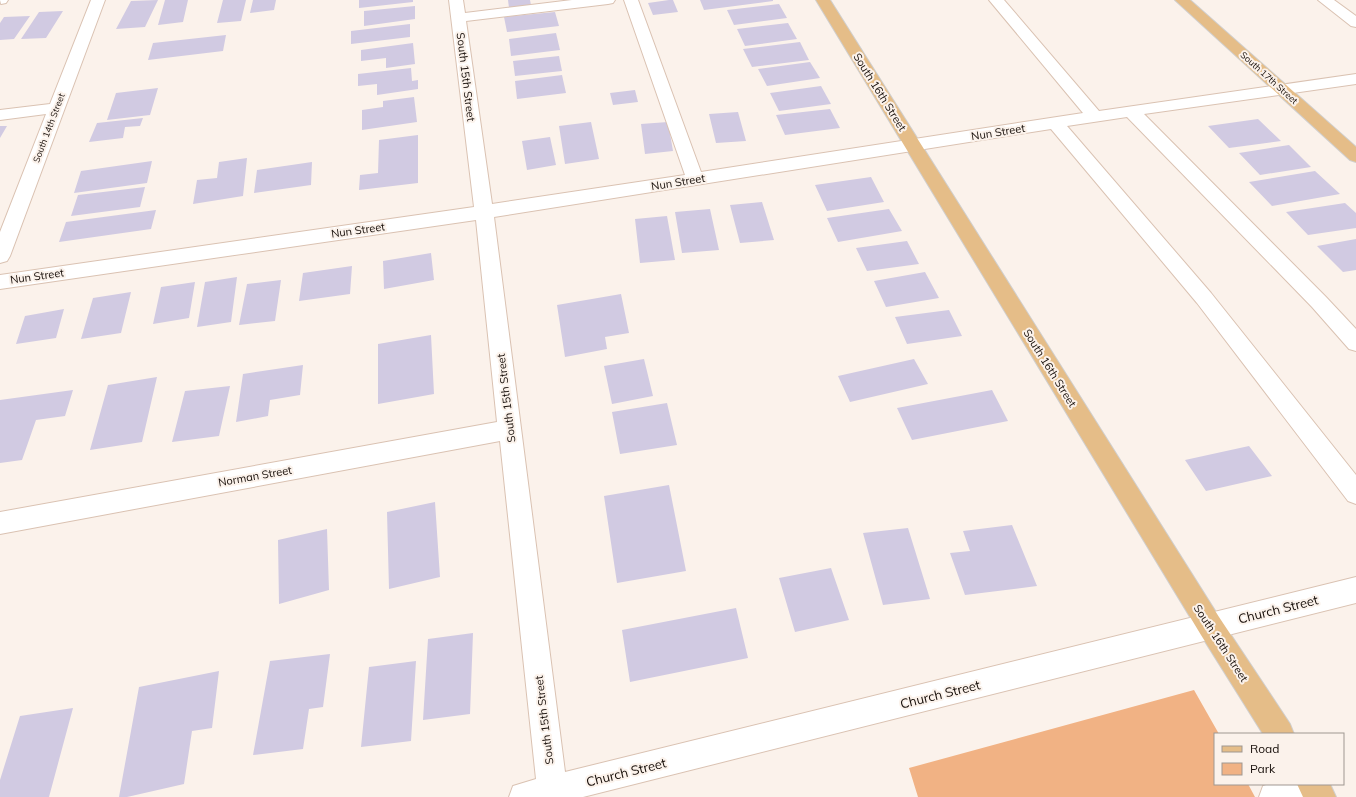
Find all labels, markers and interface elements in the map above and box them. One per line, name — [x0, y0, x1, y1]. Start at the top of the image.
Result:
street label: South 15th Street — [454, 32, 478, 122]
street label: South 17th Street — [1238, 49, 1300, 106]
street label: South 16th Street — [850, 50, 910, 134]
street label: South 14th Street — [30, 92, 67, 164]
street label: Nun Street — [970, 121, 1026, 143]
street label: Nun Street — [650, 171, 706, 193]
street label: Nun Street — [330, 219, 386, 241]
street label: Nun Street — [9, 265, 65, 287]
street label: South 16th Street — [1020, 326, 1080, 410]
street label: South 15th Street — [494, 353, 518, 443]
street label: Norman Street — [217, 463, 293, 489]
street label: Church Street — [1236, 591, 1320, 627]
street label: South 16th Street — [1191, 602, 1251, 684]
street label: South 15th Street — [532, 675, 556, 765]
street label: Church Street — [898, 676, 982, 712]
legend — [1214, 733, 1344, 785]
text: Road — [1250, 741, 1279, 756]
street label: Church Street — [584, 754, 668, 790]
text: Park — [1250, 761, 1276, 776]

